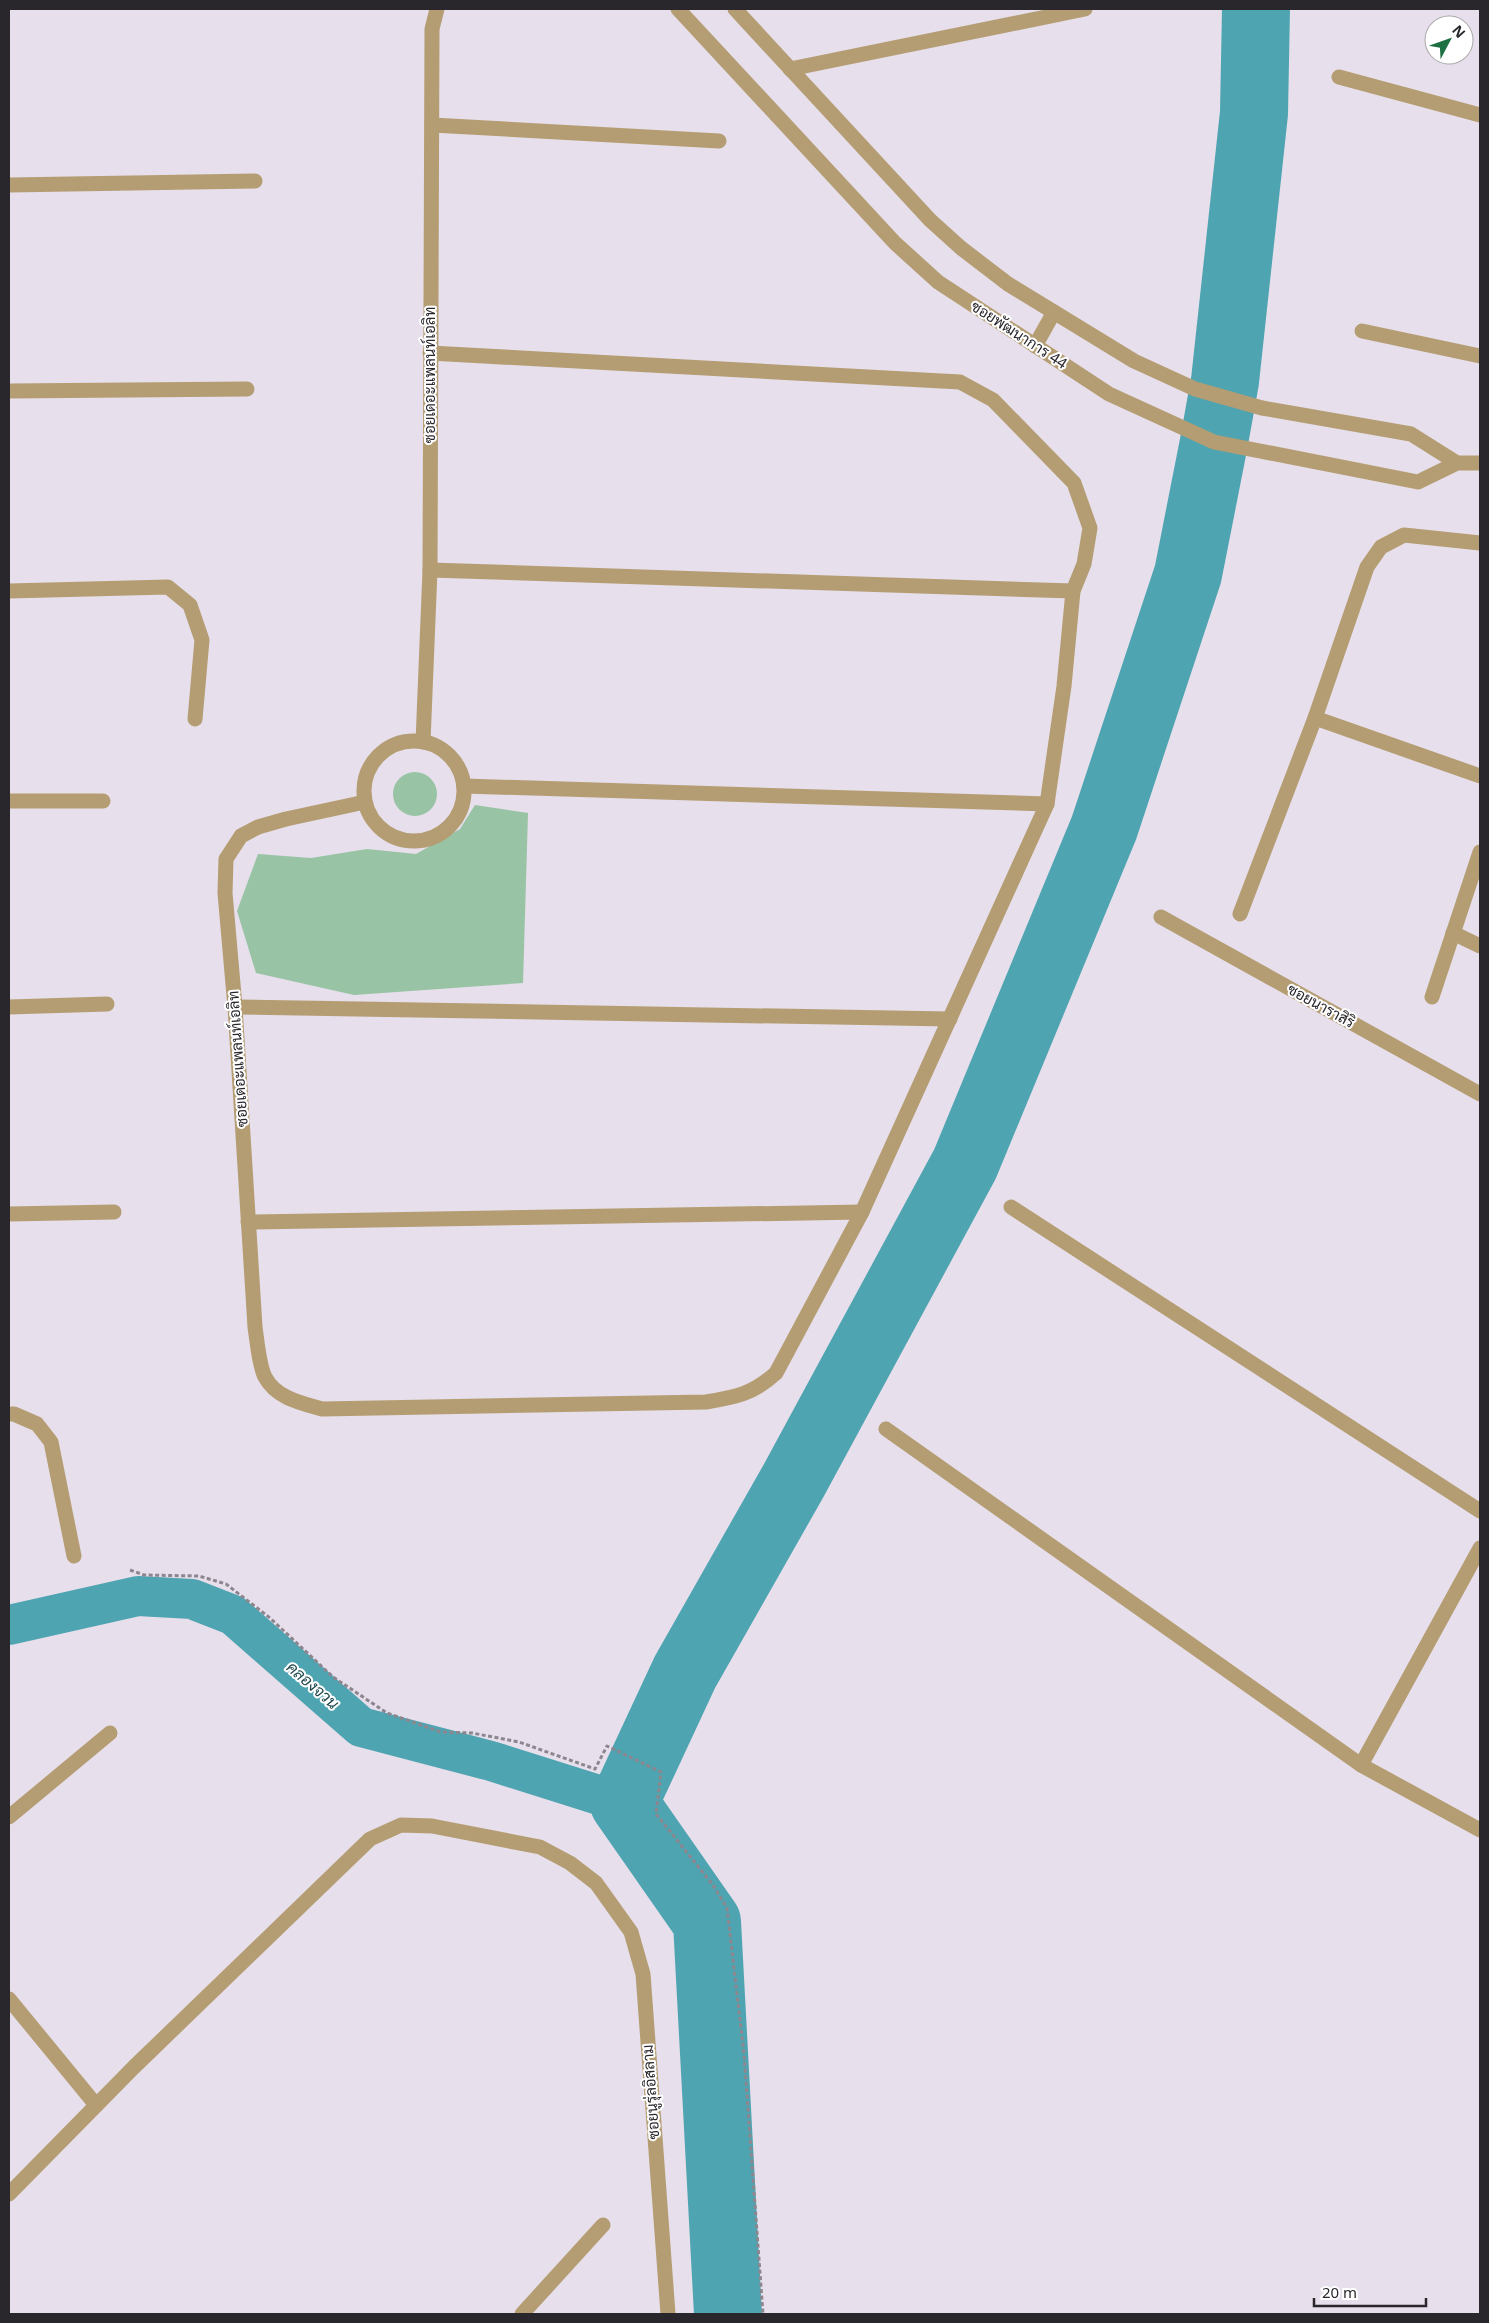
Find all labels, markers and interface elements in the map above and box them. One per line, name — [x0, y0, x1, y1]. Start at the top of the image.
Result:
north arrow — [1424, 15, 1474, 65]
text: N — [1448, 21, 1470, 42]
street label: ซอยพัฒนาการ 44 — [968, 296, 1072, 373]
street label: ซอยเดอะแพลนท์เอลิท — [419, 307, 439, 443]
street label: ซอยนาราสิริ — [1284, 978, 1359, 1032]
street label: ซอยเดอะแพลนท์เอลิท — [222, 990, 252, 1128]
water label: คลองจวน — [282, 1656, 344, 1714]
street label: ซอยนูรุ่ลอิสลาม — [637, 2044, 665, 2140]
scale bar — [1314, 2276, 1426, 2308]
text: 20 m — [1322, 2282, 1357, 2302]

